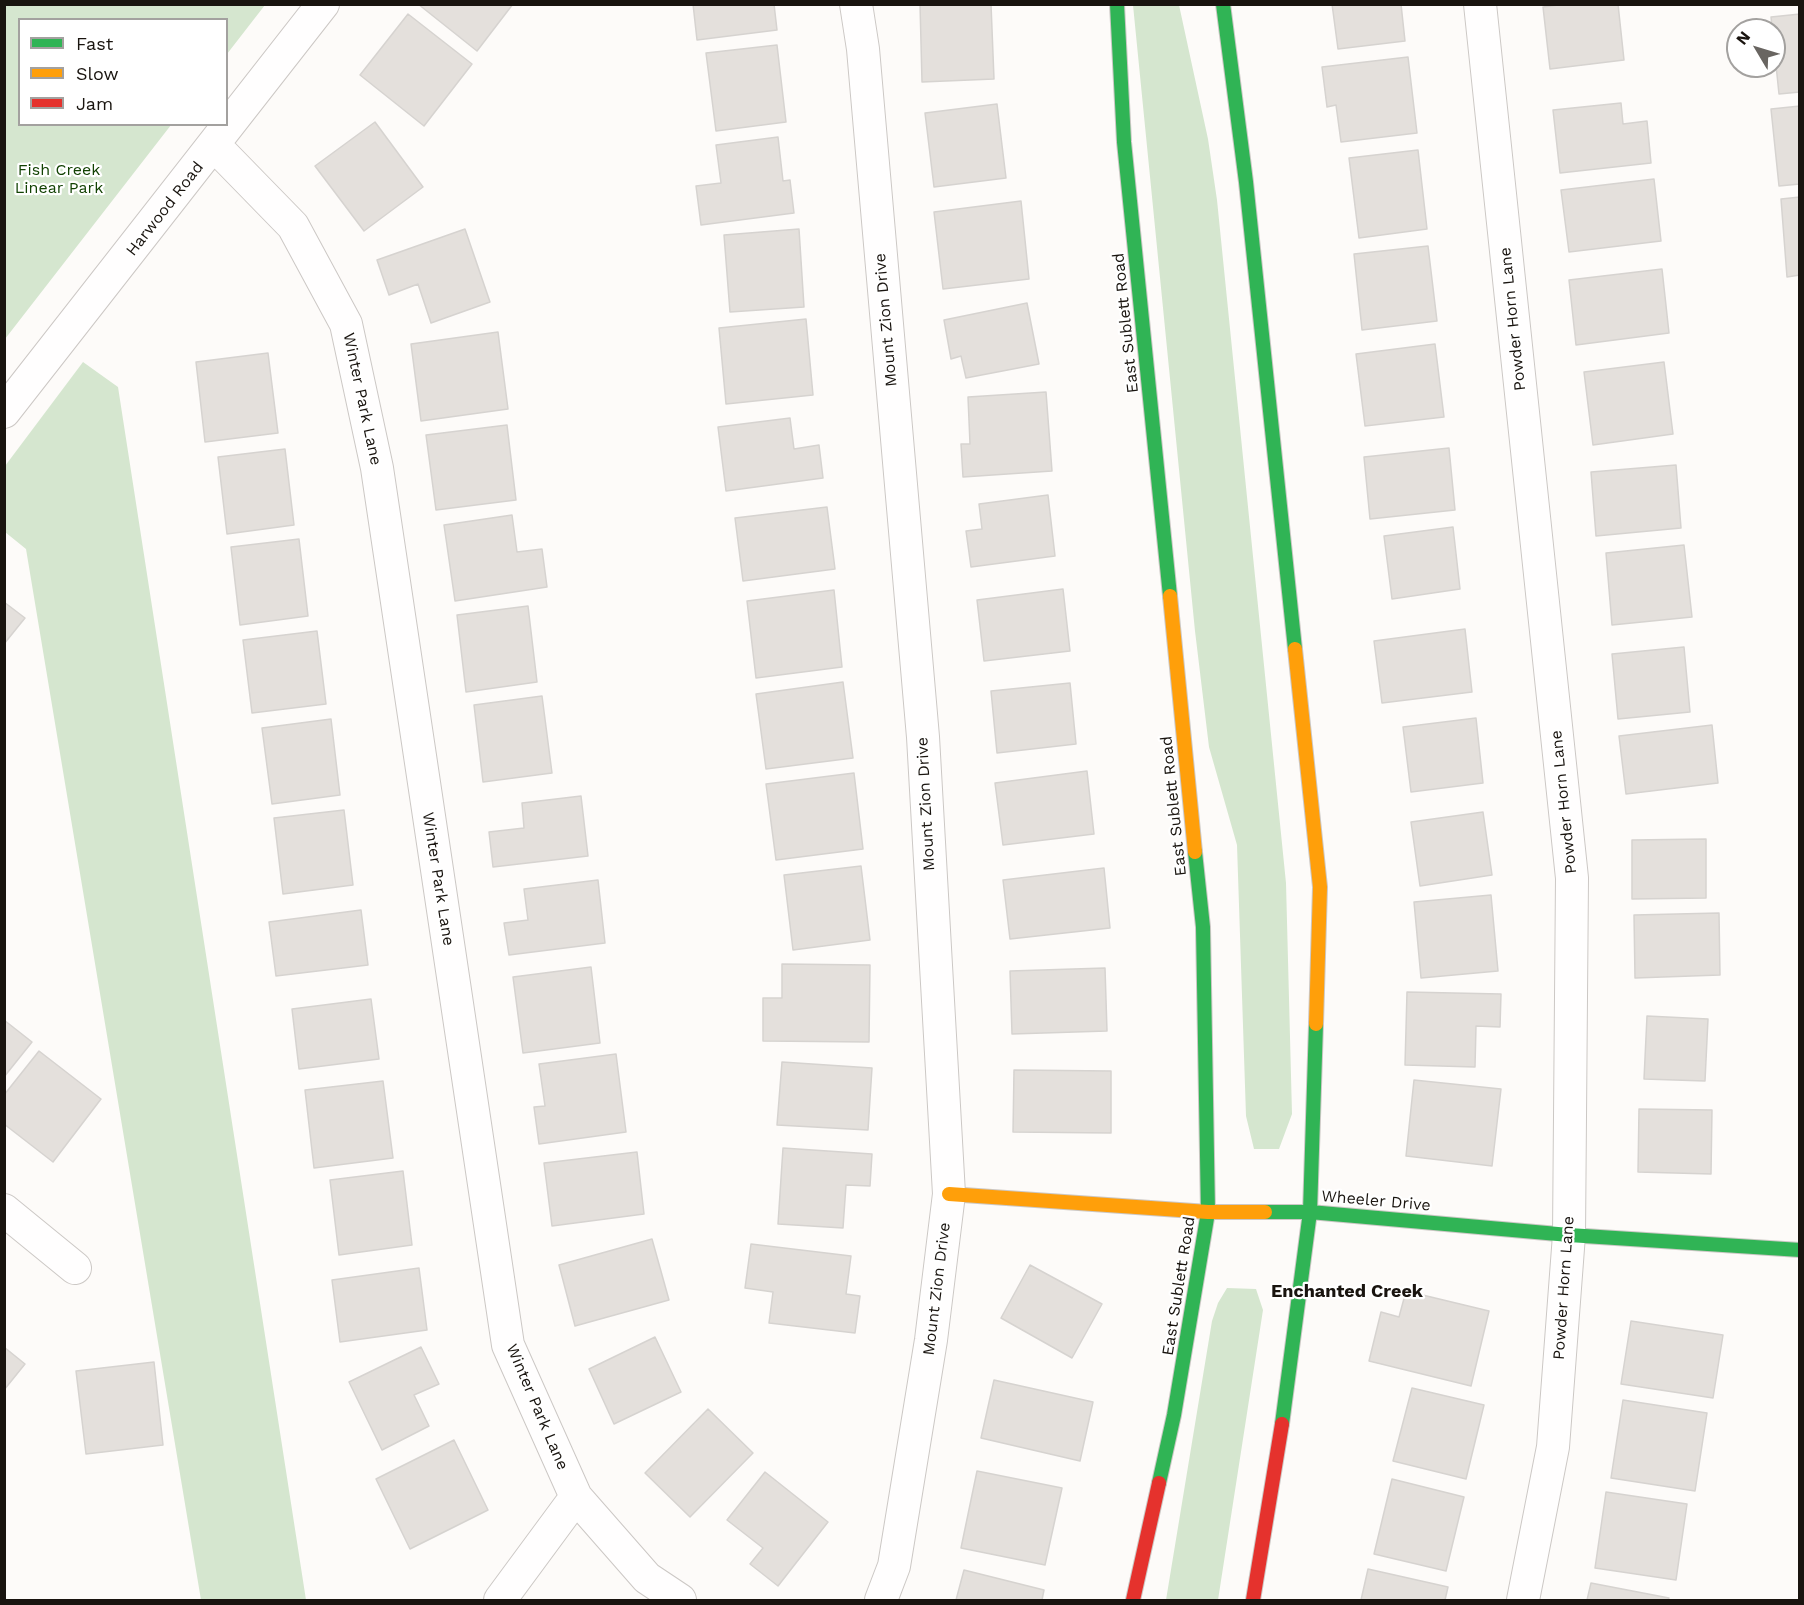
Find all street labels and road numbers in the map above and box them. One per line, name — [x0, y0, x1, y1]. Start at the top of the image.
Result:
street label: Harwood Road — [122, 158, 208, 260]
street label: Powder Horn Lane — [1496, 246, 1530, 392]
street label: Mount Zion Drive — [871, 252, 901, 388]
street label: East Sublett Road — [1109, 252, 1143, 394]
street label: Winter Park Lane — [339, 331, 385, 467]
street label: Powder Horn Lane — [1547, 729, 1581, 875]
street label: East Sublett Road — [1157, 735, 1191, 877]
street label: Mount Zion Drive — [913, 737, 939, 871]
street label: Winter Park Lane — [418, 811, 458, 947]
street label: Wheeler Drive — [1321, 1187, 1431, 1215]
street label: East Sublett Road — [1159, 1215, 1199, 1357]
street label: Powder Horn Lane — [1549, 1215, 1579, 1361]
street label: Mount Zion Drive — [919, 1221, 955, 1357]
street label: Winter Park Lane — [502, 1341, 572, 1473]

